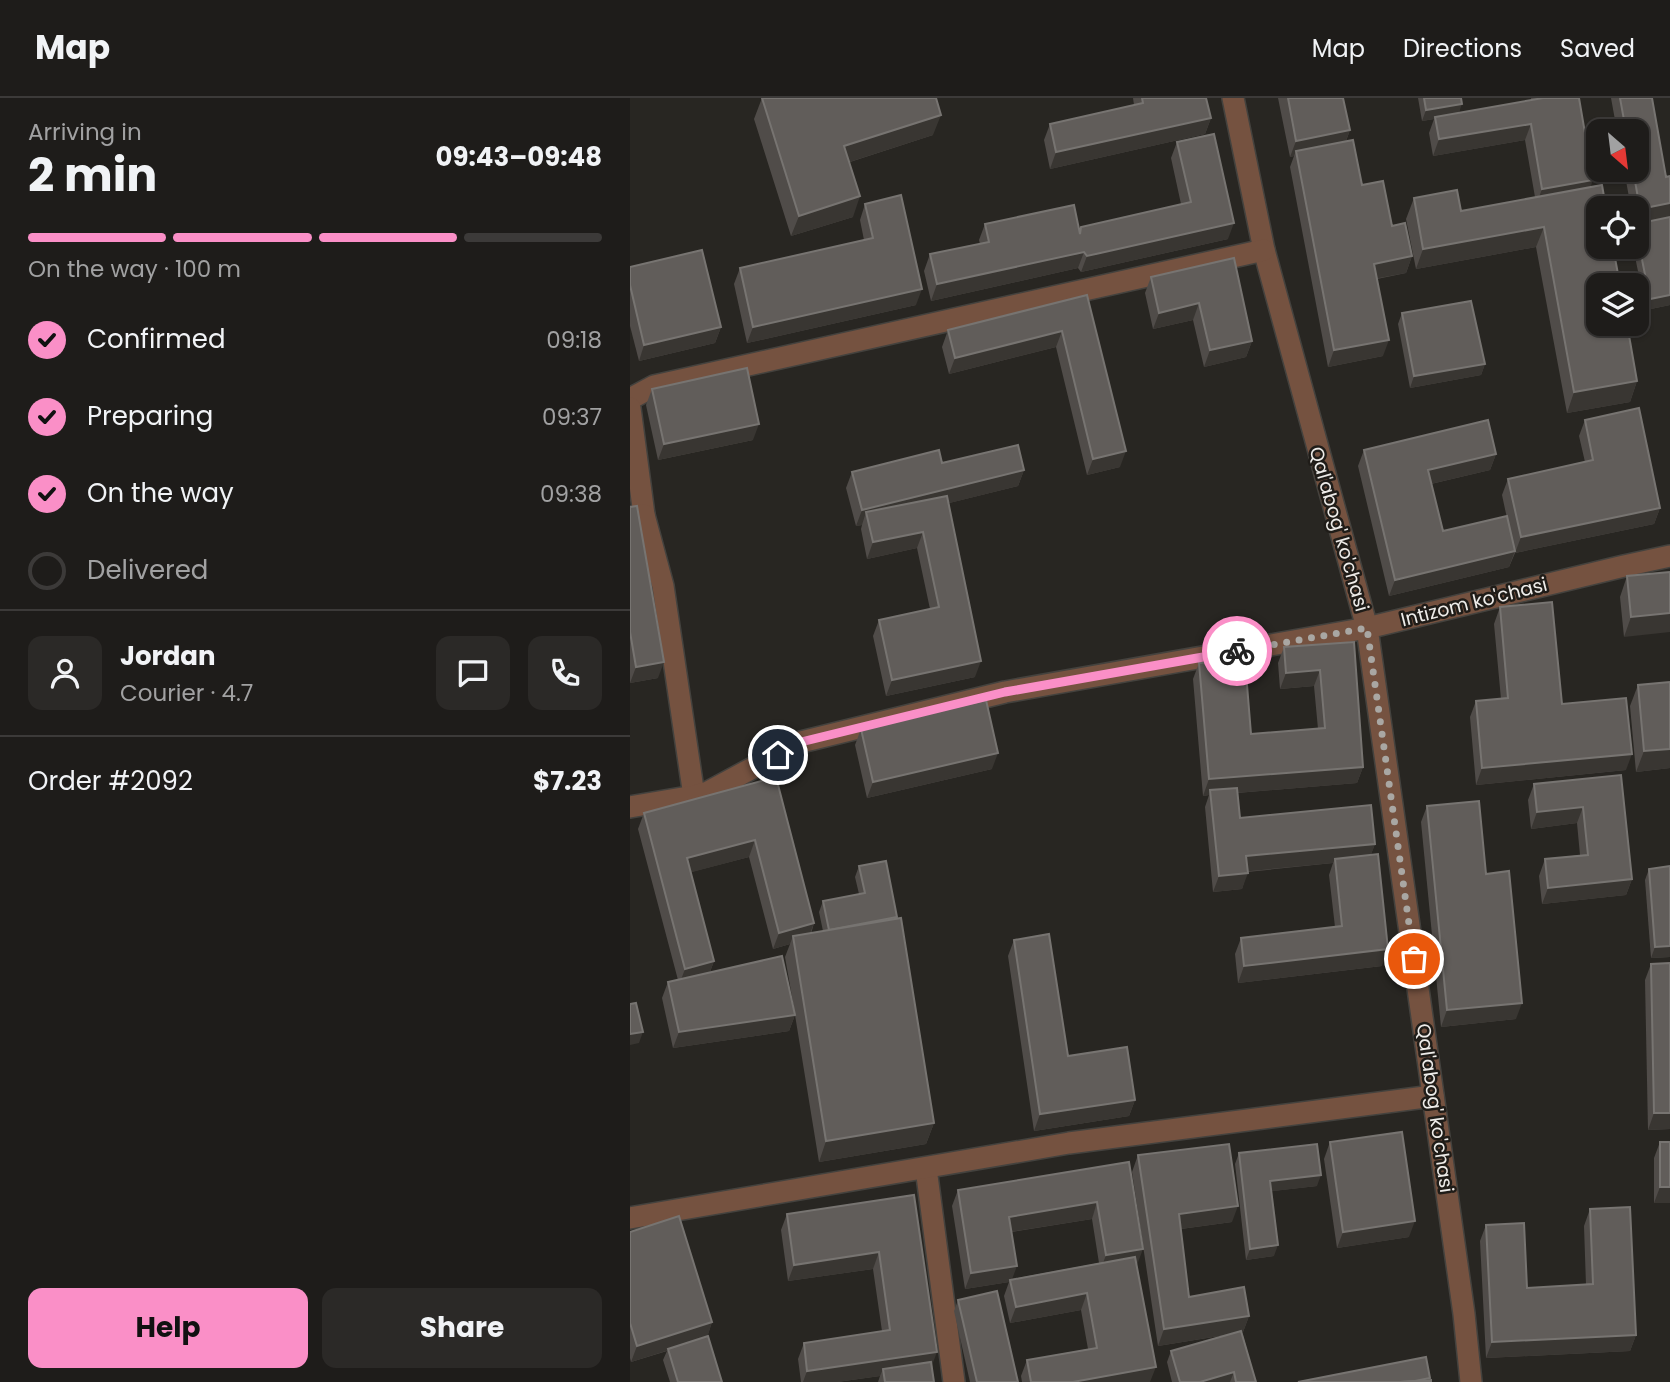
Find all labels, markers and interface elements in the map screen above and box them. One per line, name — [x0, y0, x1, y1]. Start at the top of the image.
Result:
text: Map — [35, 24, 110, 71]
text: Map — [1312, 32, 1365, 65]
text: Directions — [1403, 32, 1522, 65]
text: Saved — [1560, 32, 1635, 65]
text: Arriving in — [28, 116, 142, 148]
north arrow — [1586, 119, 1648, 182]
map controls — [1586, 119, 1649, 336]
text: 09:43–09:48 — [435, 139, 602, 175]
text: 2 min — [28, 143, 157, 207]
button: locate — [1586, 196, 1649, 259]
text: On the way · 100 m — [28, 253, 241, 285]
button: layers — [1586, 273, 1649, 336]
icon: check — [28, 321, 66, 359]
text: Confirmed — [87, 321, 225, 357]
text: 09:18 — [546, 324, 602, 356]
icon: check — [28, 398, 66, 436]
text: Preparing — [87, 398, 213, 434]
text: 09:37 — [542, 401, 602, 433]
street label: Qal'abog' ko'chasi — [1303, 443, 1375, 615]
icon: check — [28, 475, 66, 513]
text: On the way — [87, 475, 234, 511]
text: 09:38 — [540, 478, 602, 510]
text: Delivered — [87, 552, 208, 588]
street label: Intizom ko'chasi — [1398, 571, 1550, 633]
courier — [1202, 616, 1272, 686]
icon: bike — [1218, 632, 1256, 670]
button: person — [28, 636, 102, 710]
button: chat — [436, 636, 510, 710]
button: phone — [528, 636, 602, 710]
text: Jordan — [120, 638, 216, 674]
text: Courier · 4.7 — [120, 677, 253, 709]
pin — [748, 725, 808, 785]
icon: home — [759, 736, 797, 774]
text: Order #2092 — [28, 763, 193, 799]
text: $7.23 — [533, 763, 602, 799]
pin — [1384, 929, 1444, 989]
icon: bag — [1395, 940, 1433, 978]
street label: Qal'abog' ko'chasi — [1410, 1022, 1460, 1194]
button: Help — [28, 1288, 308, 1368]
button: Share — [322, 1288, 602, 1368]

